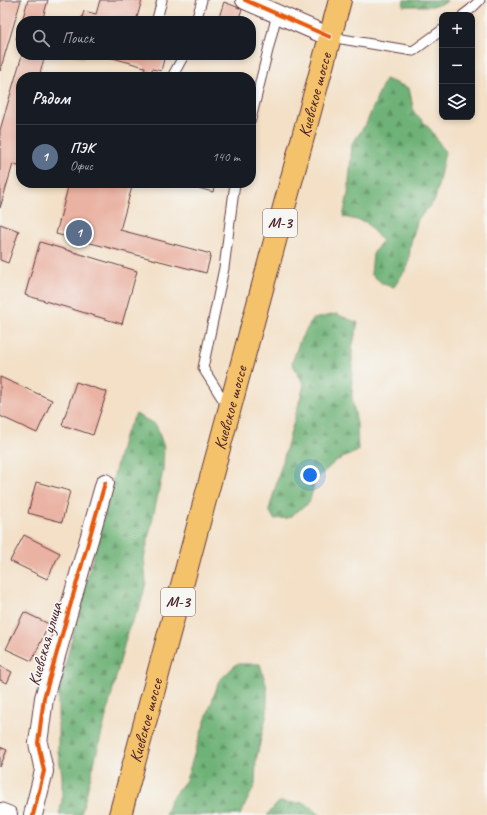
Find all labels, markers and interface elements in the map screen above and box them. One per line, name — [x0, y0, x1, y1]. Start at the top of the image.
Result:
map controls — [439, 12, 475, 120]
button: + — [439, 12, 475, 48]
search box — [16, 16, 256, 60]
icon: search — [30, 27, 52, 49]
text: Поиск — [62, 29, 94, 48]
button: − — [439, 48, 475, 84]
street label: Киевское шоссе — [293, 49, 336, 139]
button: layers — [439, 84, 475, 120]
text: Рядом — [32, 88, 70, 109]
text: ПЭК — [70, 139, 94, 158]
text: 1 — [42, 149, 48, 165]
text: 140 m — [212, 149, 240, 165]
text: Офис — [70, 158, 93, 174]
road number: М-3 — [263, 209, 297, 237]
pin: 1 — [66, 218, 92, 248]
street label: Киевское шоссе — [209, 362, 252, 452]
your location — [300, 465, 320, 485]
road number: М-3 — [161, 588, 195, 616]
street label: Киевская улица — [23, 598, 67, 688]
street label: Киевское шоссе — [124, 675, 167, 765]

